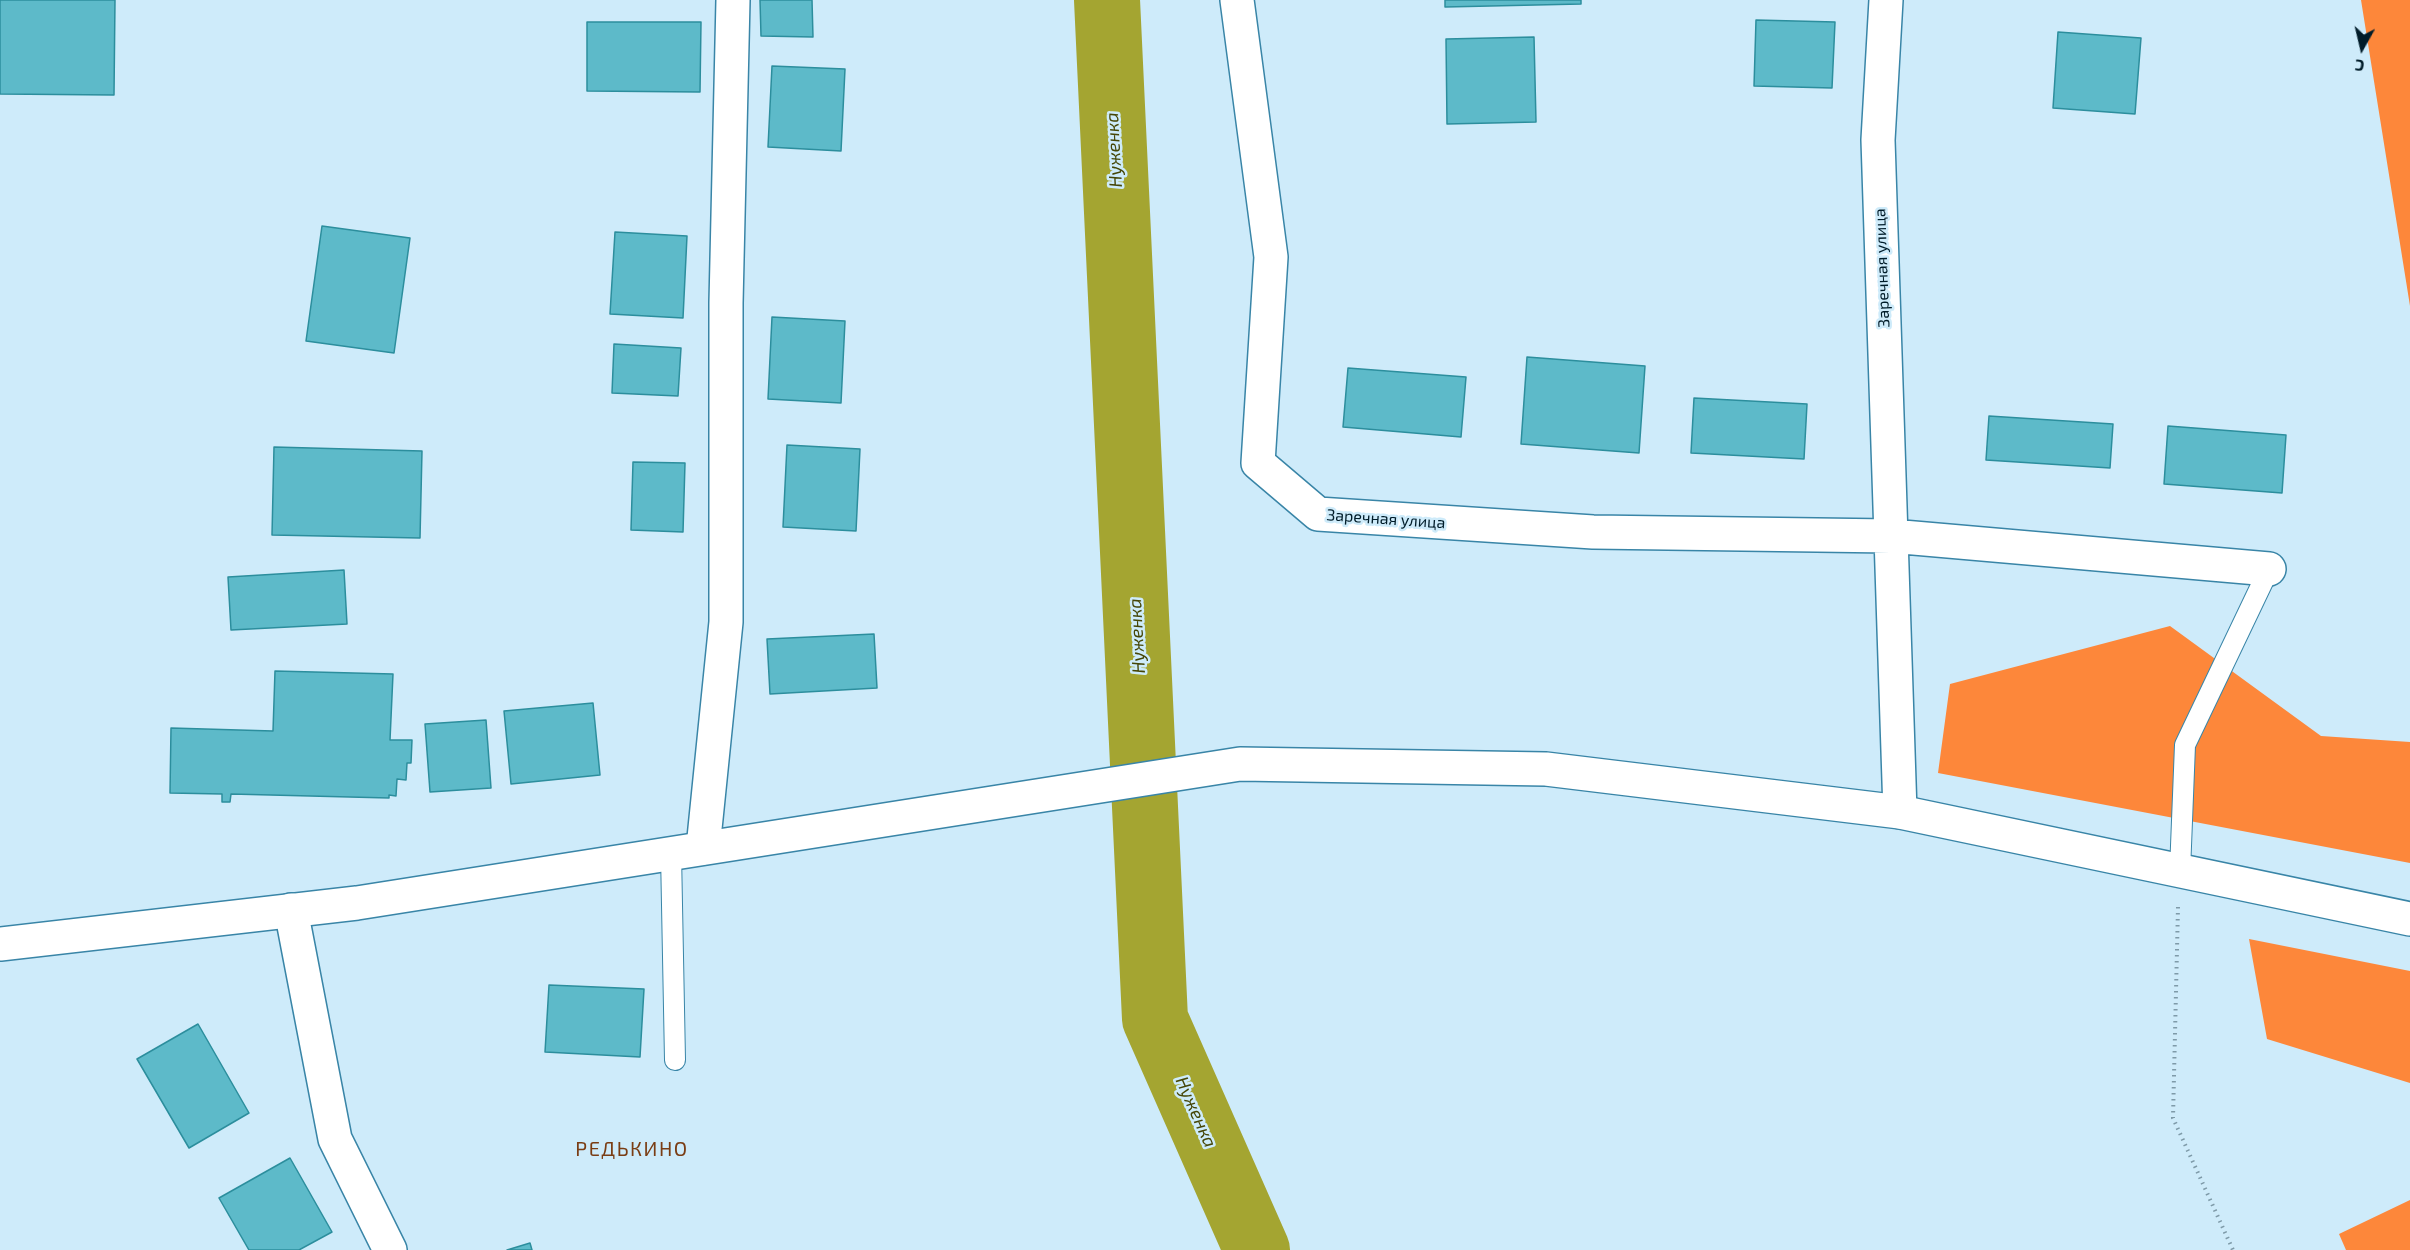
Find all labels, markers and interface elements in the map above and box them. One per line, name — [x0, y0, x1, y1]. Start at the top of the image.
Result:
north arrow — [2332, 18, 2392, 78]
text: С — [2353, 56, 2365, 76]
water label: Нуженка — [1101, 112, 1127, 188]
street label: Заречная улица — [1870, 208, 1894, 328]
street label: Заречная улица — [1326, 505, 1446, 533]
water label: Нуженка — [1124, 598, 1150, 674]
water label: Нуженка — [1171, 1073, 1221, 1151]
district label: РЕДЬКИНО — [575, 1137, 689, 1161]

